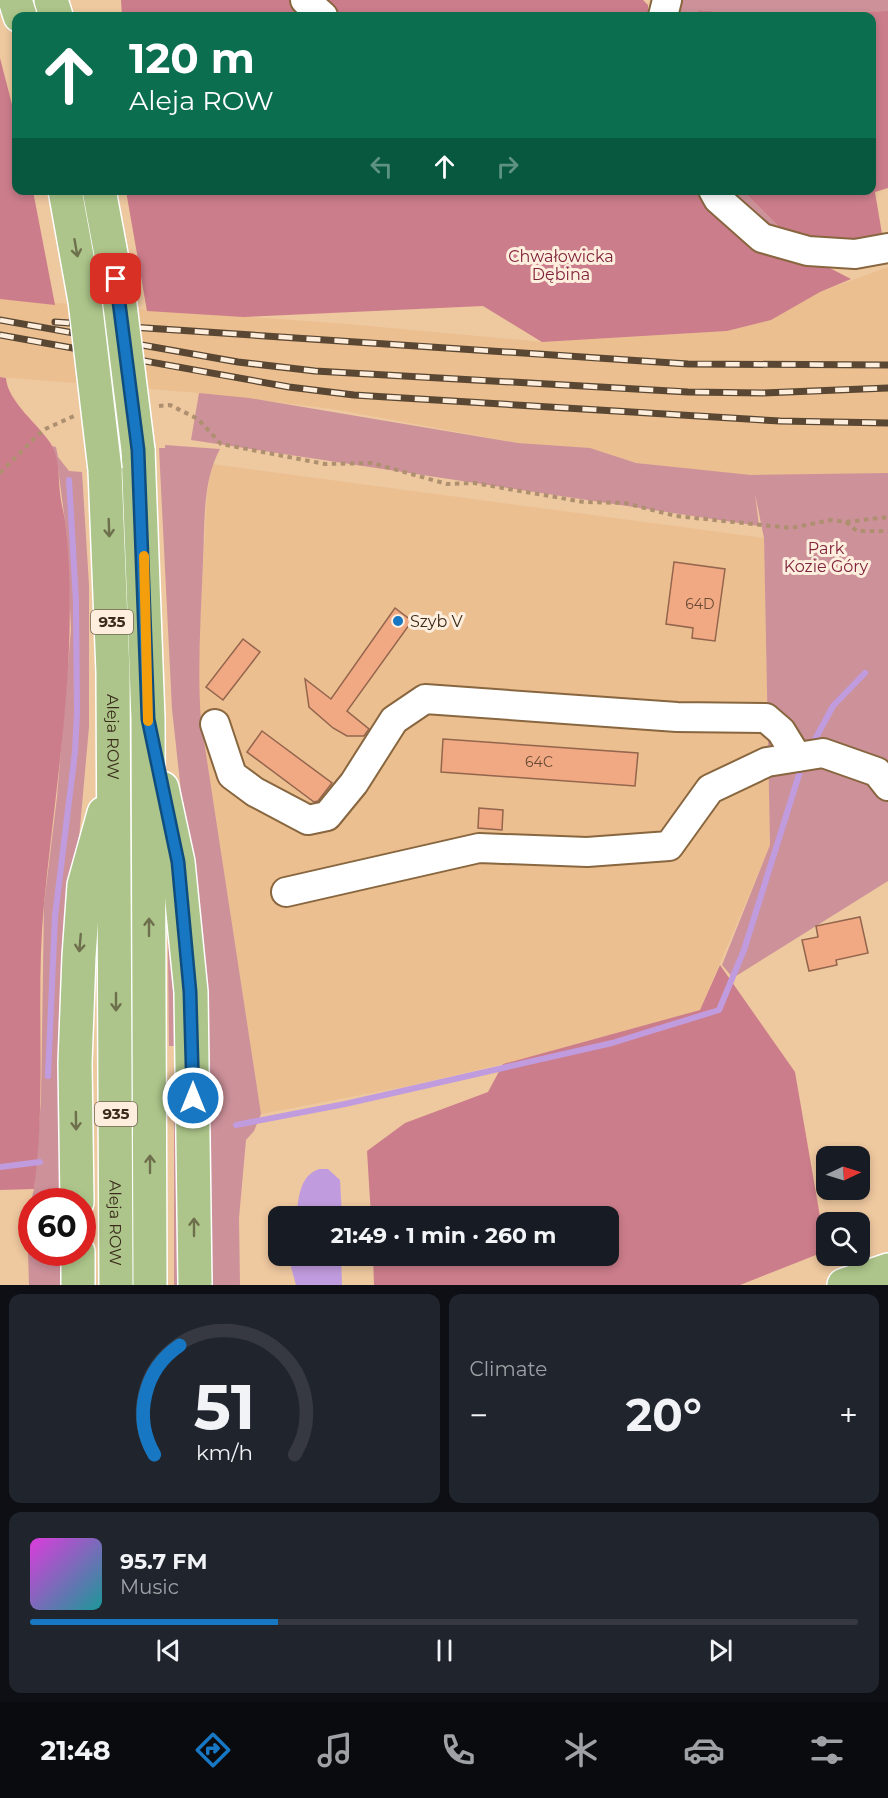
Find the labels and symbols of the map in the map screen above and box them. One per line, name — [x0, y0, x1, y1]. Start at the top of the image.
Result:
one-way arrow — [71, 238, 82, 257]
park label: Chwałowicka Dębina — [508, 247, 614, 284]
pin — [90, 253, 141, 304]
one-way arrow — [103, 518, 114, 538]
park label: Park Kozie Góry — [784, 539, 869, 576]
house number: 64D — [685, 595, 715, 613]
road number: 935 — [91, 610, 133, 634]
place label: Szyb V — [410, 612, 463, 631]
marker: Szyb V — [391, 614, 405, 628]
street label: Aleja ROW — [103, 694, 123, 780]
house number: 64C — [525, 753, 553, 771]
one-way arrow — [143, 918, 155, 938]
one-way arrow — [74, 933, 85, 953]
one-way arrow — [110, 991, 122, 1011]
position arrow — [161, 1066, 225, 1130]
road number: 935 — [95, 1102, 137, 1126]
one-way arrow — [70, 1111, 82, 1131]
north arrow — [816, 1146, 870, 1200]
one-way arrow — [144, 1154, 156, 1174]
street label: Aleja ROW — [105, 1180, 125, 1266]
speed limit sign: 60 — [18, 1188, 96, 1266]
one-way arrow — [188, 1217, 200, 1237]

